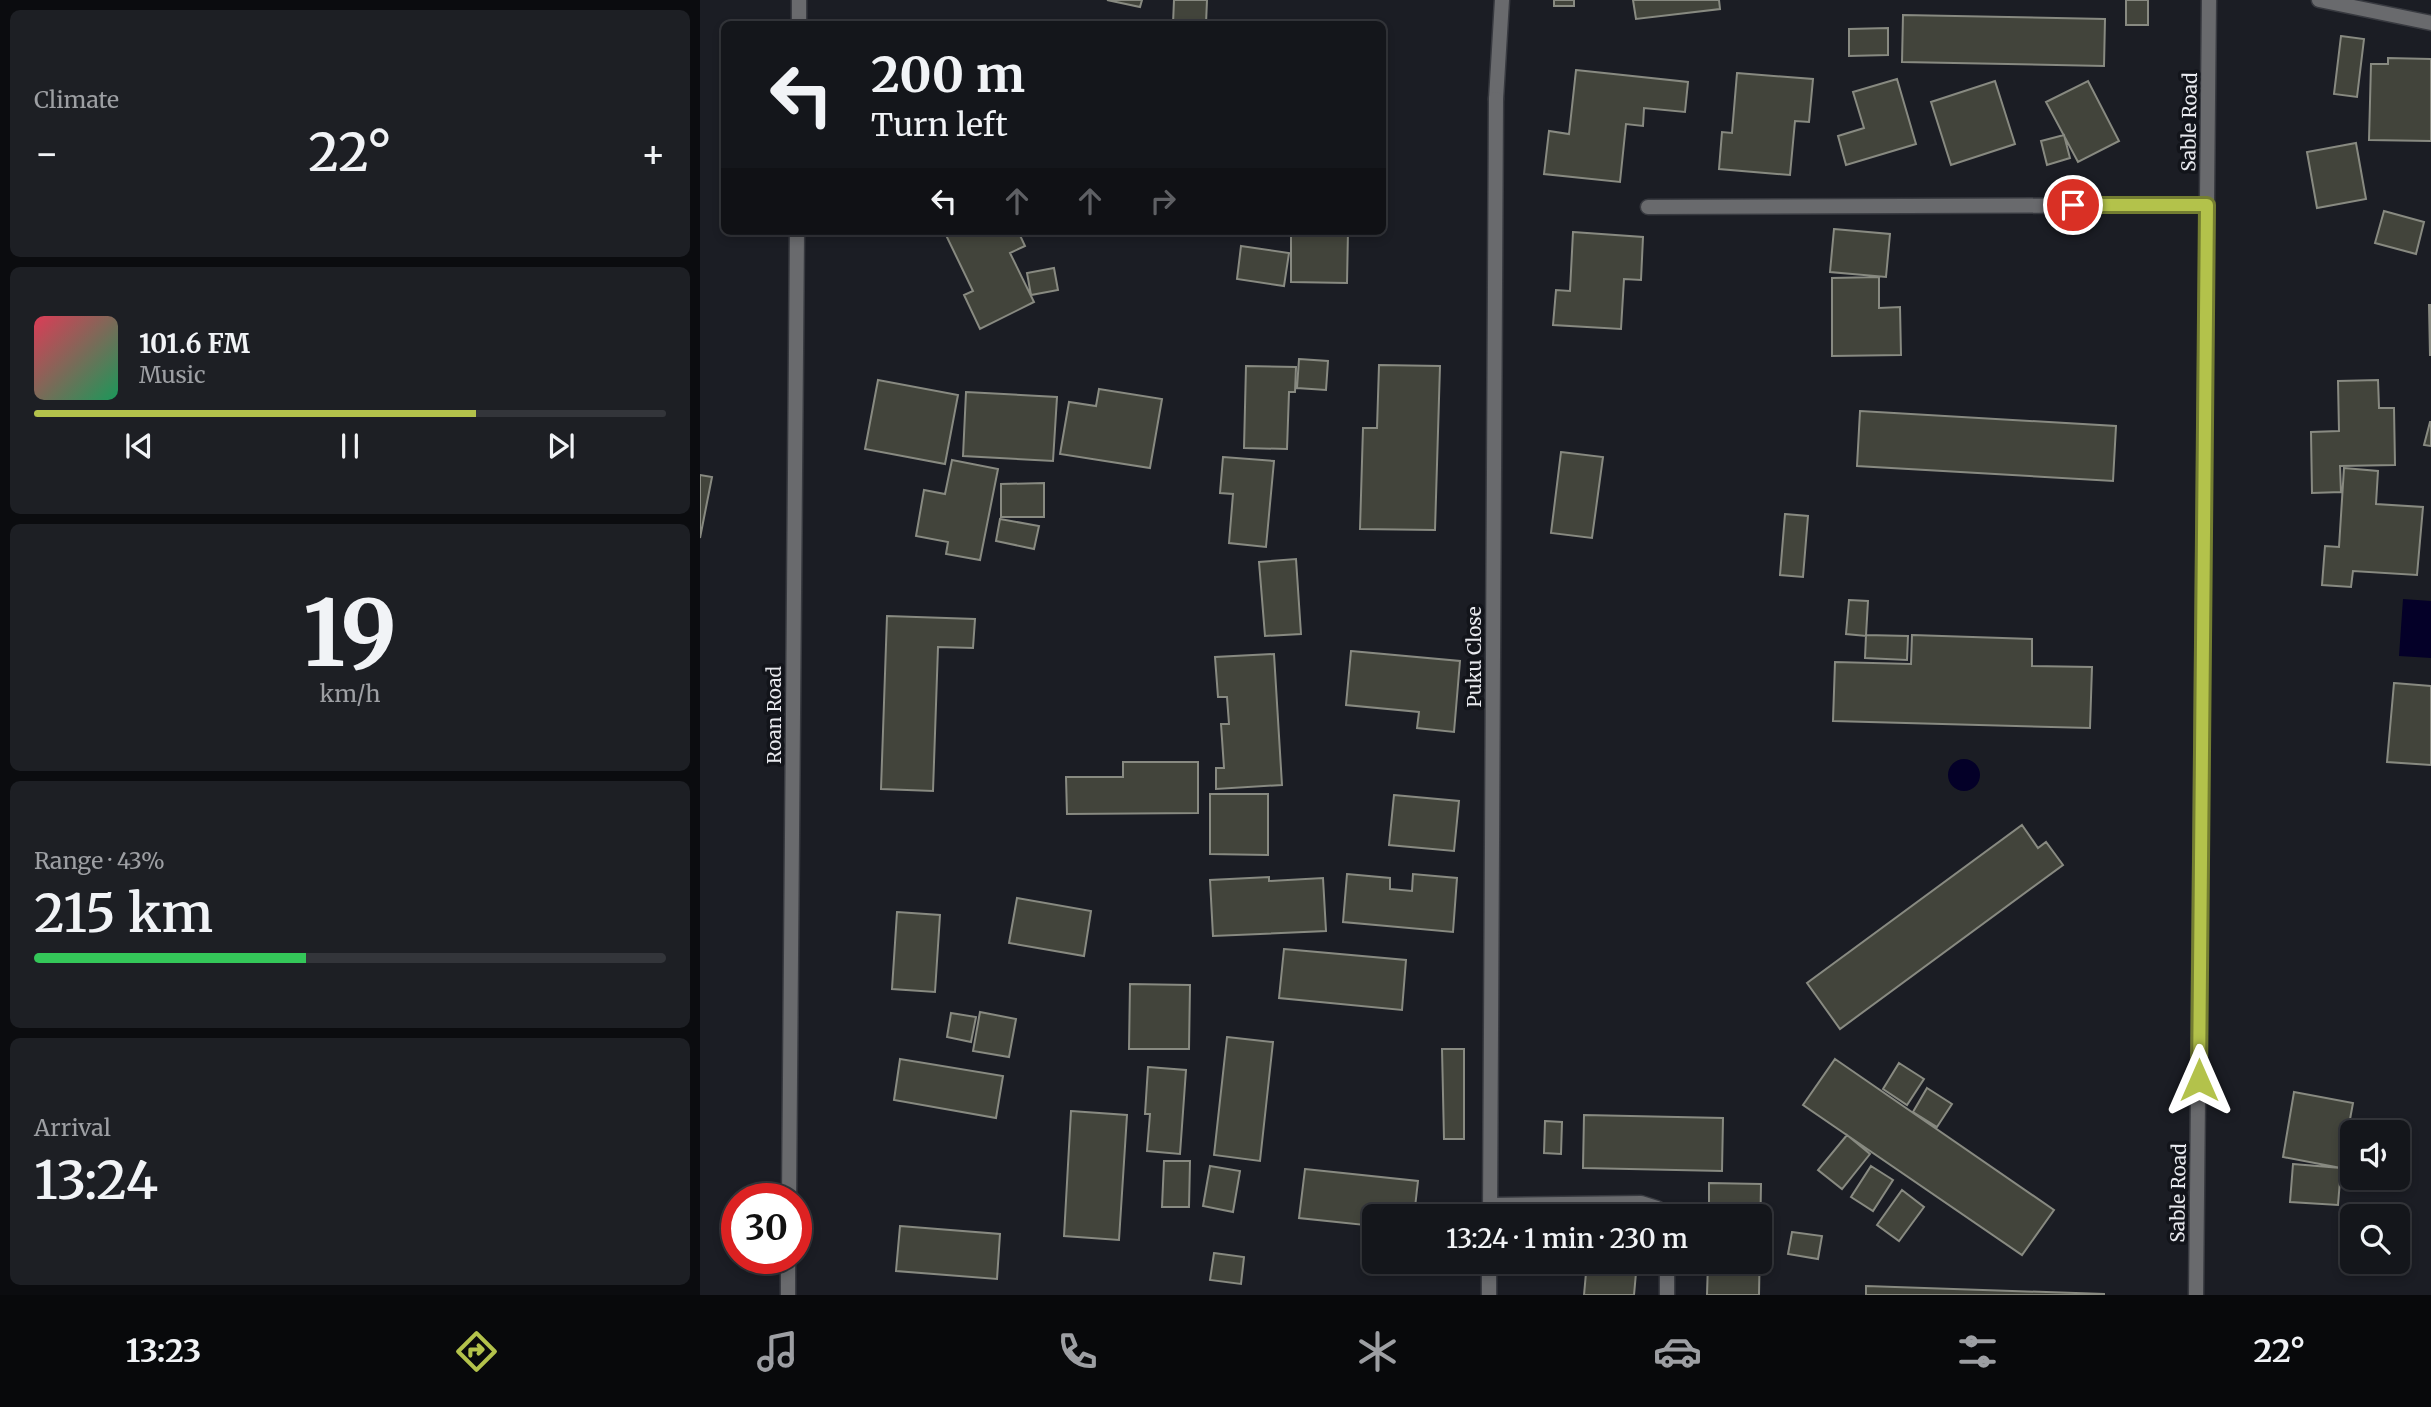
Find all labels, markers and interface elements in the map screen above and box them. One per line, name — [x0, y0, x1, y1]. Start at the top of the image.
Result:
text: 200 m — [871, 44, 1025, 105]
icon: left — [756, 49, 847, 140]
street label: Sable Road — [2176, 72, 2202, 172]
text: Climate — [34, 85, 119, 114]
text: Turn left — [871, 105, 1008, 145]
text: 22° — [308, 120, 392, 185]
text: − — [34, 130, 59, 177]
text: + — [641, 130, 666, 177]
pin — [2043, 175, 2103, 235]
icon: left — [925, 182, 963, 220]
icon: ahead — [998, 182, 1036, 220]
icon: ahead — [1071, 182, 1109, 220]
icon: right — [1144, 182, 1182, 220]
icon: arrive — [2054, 186, 2092, 224]
text: 101.6 FM — [139, 327, 250, 360]
text: Music — [139, 360, 206, 389]
icon: previous — [120, 427, 158, 465]
icon: pause — [331, 427, 369, 465]
icon: next — [542, 427, 580, 465]
text: 19 — [303, 576, 397, 691]
street label: Puku Close — [1462, 606, 1486, 708]
street label: Roan Road — [762, 666, 786, 764]
text: km/h — [320, 679, 380, 708]
text: Range · 43% — [34, 846, 165, 875]
text: 215 km — [34, 881, 213, 946]
position arrow — [2162, 1043, 2236, 1117]
text: Arrival — [34, 1113, 111, 1142]
map controls — [2340, 1120, 2410, 1274]
button: sound — [2340, 1120, 2410, 1190]
street label: Sable Road — [2165, 1143, 2191, 1243]
text: 13:24 — [34, 1148, 158, 1213]
speed limit sign: 30 — [721, 1183, 812, 1274]
button: search — [2340, 1204, 2410, 1274]
text: 13:24 · 1 min · 230 m — [1446, 1222, 1688, 1255]
icon: directions — [452, 1327, 501, 1376]
icon: music — [753, 1327, 802, 1376]
icon: phone — [1053, 1327, 1102, 1376]
icon: climate — [1353, 1327, 1402, 1376]
icon: car — [1653, 1327, 1702, 1376]
icon: filters — [1953, 1327, 2002, 1376]
text: 13:23 — [126, 1331, 201, 1371]
text: 22° — [2253, 1331, 2305, 1371]

